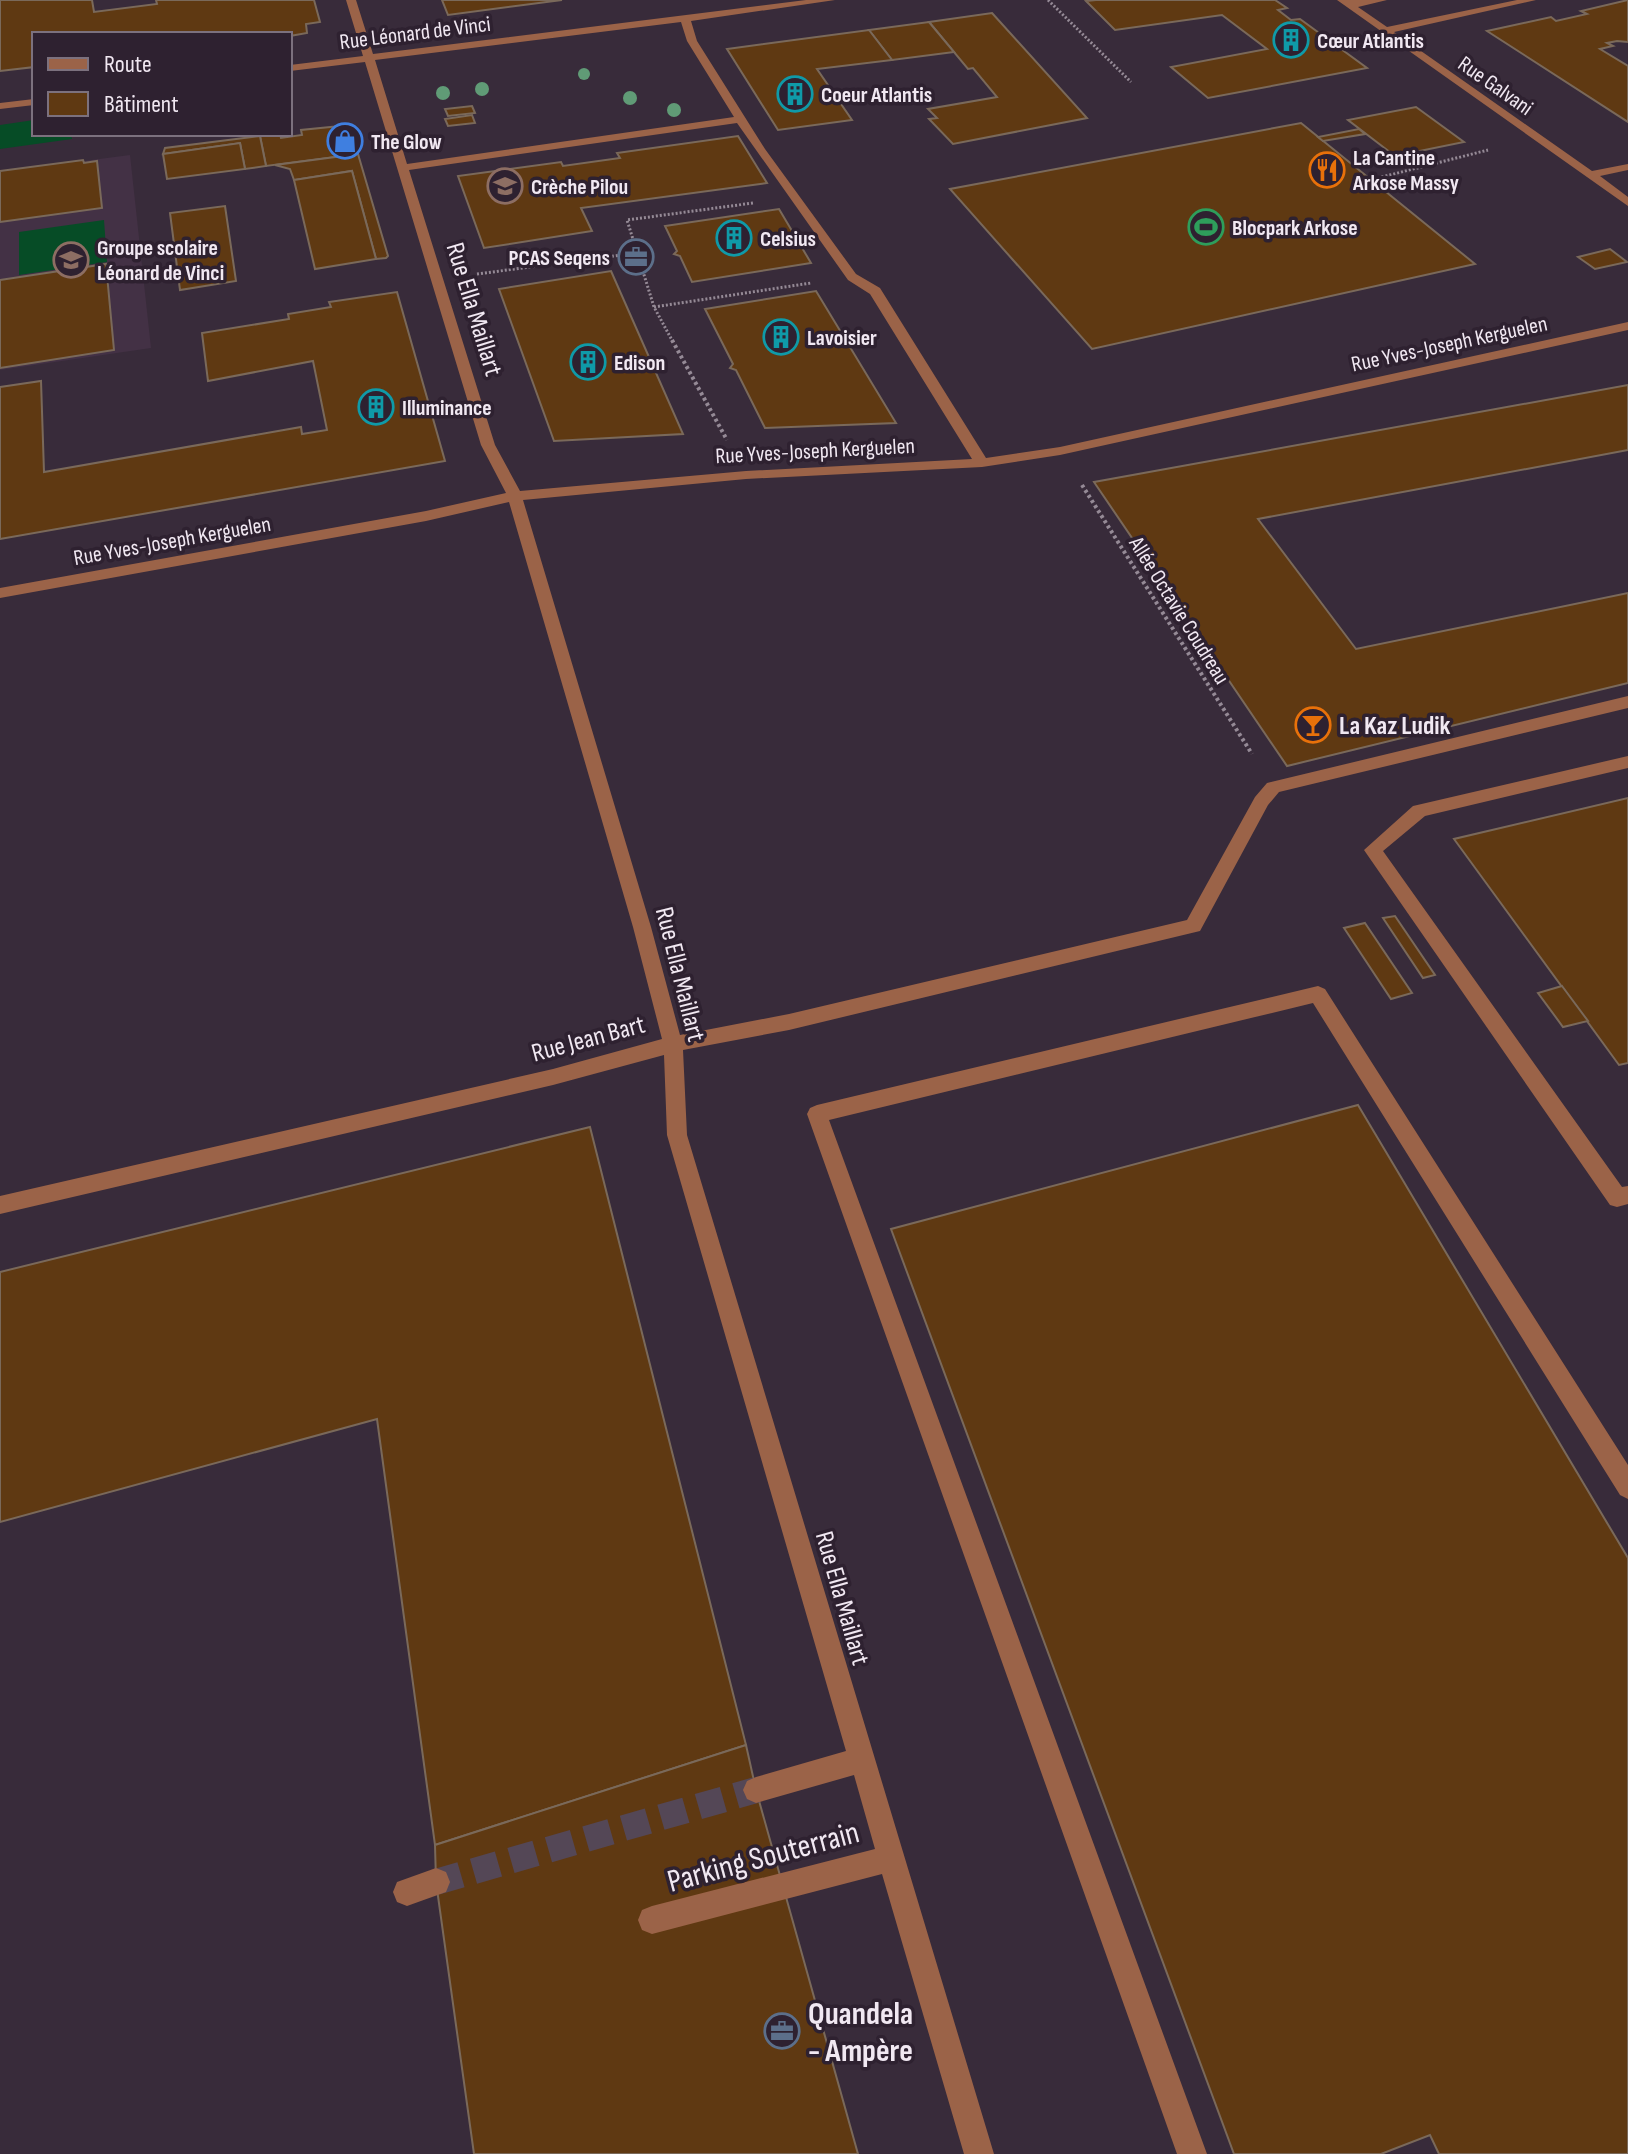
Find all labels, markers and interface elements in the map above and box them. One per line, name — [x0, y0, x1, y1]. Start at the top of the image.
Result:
street label: Rue Léonard de Vinci — [338, 11, 492, 56]
building icon: Cœur Atlantis — [1272, 21, 1310, 59]
place label: Cœur Atlantis — [1317, 28, 1424, 55]
legend — [32, 32, 292, 136]
text: Route — [104, 50, 152, 79]
street label: Rue Galvani — [1452, 51, 1538, 122]
building icon: Coeur Atlantis — [776, 75, 814, 113]
place label: Coeur Atlantis — [821, 82, 932, 109]
text: Bâtiment — [104, 90, 179, 119]
shop icon: The Glow — [326, 122, 364, 160]
place label: The Glow — [371, 129, 442, 156]
place label: La Cantine Arkose Massy — [1352, 145, 1459, 197]
restaurant icon: La Cantine Arkose Massy — [1308, 151, 1346, 189]
school or university icon: Crèche Pilou — [486, 167, 524, 205]
place label: Crèche Pilou — [531, 174, 628, 201]
sports icon: Blocpark Arkose — [1187, 208, 1225, 246]
place label: Blocpark Arkose — [1232, 215, 1358, 242]
building icon: Celsius — [715, 219, 753, 257]
place label: Celsius — [760, 226, 816, 253]
place label: Groupe scolaire Léonard de Vinci — [97, 235, 224, 287]
office icon: PCAS Seqens — [617, 238, 655, 276]
street label: Rue Ella Maillart — [439, 239, 509, 380]
school or university icon: Groupe scolaire Léonard de Vinci — [52, 241, 90, 279]
place label: PCAS Seqens — [509, 245, 610, 272]
street label: Rue Yves-Joseph Kerguelen — [1349, 310, 1550, 378]
building icon: Lavoisier — [762, 318, 800, 356]
place label: Lavoisier — [807, 325, 877, 352]
building icon: Edison — [569, 343, 607, 381]
place label: Edison — [614, 350, 665, 377]
building icon: Illuminance — [357, 388, 395, 426]
place label: Illuminance — [402, 395, 492, 422]
street label: Rue Yves-Joseph Kerguelen — [715, 433, 916, 470]
street label: Rue Yves-Joseph Kerguelen — [72, 511, 273, 572]
street label: Allée Octavie Coudreau — [1122, 531, 1235, 690]
bar icon: La Kaz Ludik — [1294, 706, 1332, 744]
place label: La Kaz Ludik — [1339, 711, 1451, 742]
street label: Rue Ella Maillart — [648, 904, 711, 1045]
street label: Rue Jean Bart — [528, 1009, 648, 1069]
street label: Rue Ella Maillart — [808, 1528, 875, 1669]
street label: Parking Souterrain — [663, 1813, 864, 1902]
place label: Quandela - Ampère — [808, 1995, 913, 2071]
office icon: Quandela - Ampère — [763, 2012, 801, 2050]

